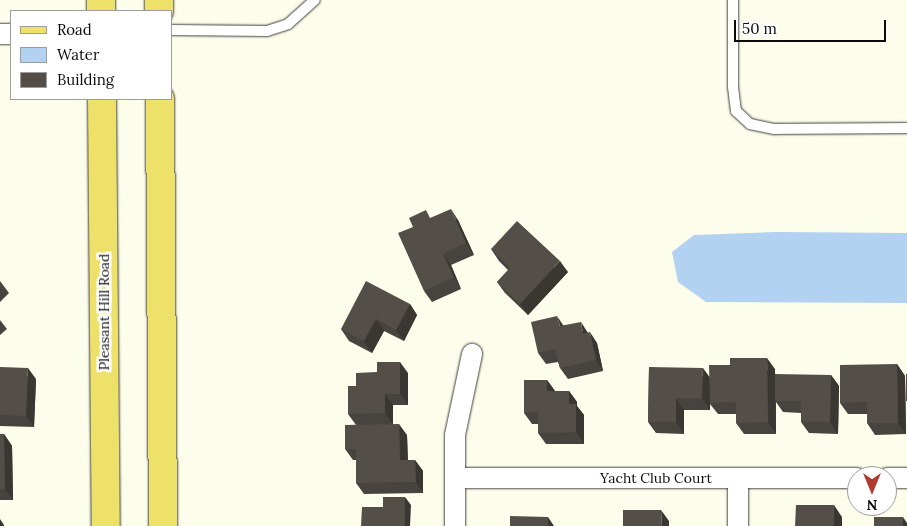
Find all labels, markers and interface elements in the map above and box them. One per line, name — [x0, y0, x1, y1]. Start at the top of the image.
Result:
legend — [10, 10, 172, 100]
scale bar — [737, 10, 890, 42]
text: 50 m — [742, 19, 777, 38]
text: Road — [57, 20, 92, 39]
text: Water — [57, 45, 99, 64]
text: Building — [57, 70, 114, 89]
street label: Pleasant Hill Road — [96, 254, 112, 370]
north arrow — [847, 466, 897, 516]
street label: Yacht Club Court — [600, 470, 712, 486]
text: N — [867, 496, 877, 514]

